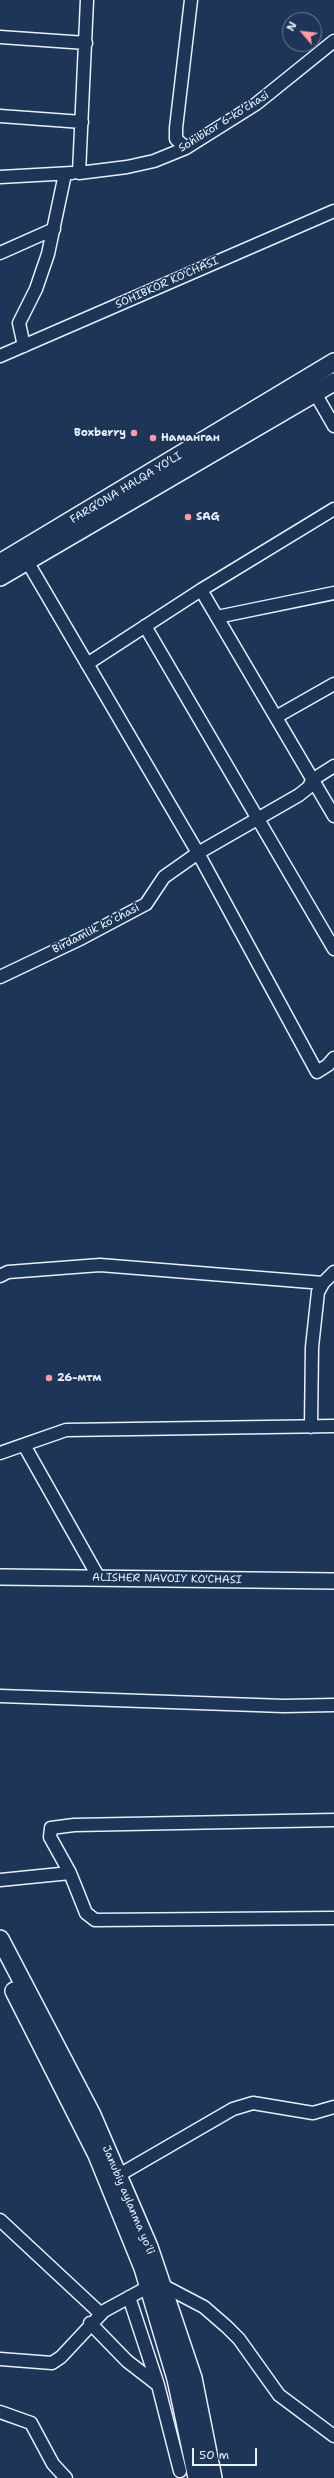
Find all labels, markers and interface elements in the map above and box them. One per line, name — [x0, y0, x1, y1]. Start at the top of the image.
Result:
north arrow — [282, 12, 322, 52]
text: N — [283, 19, 301, 34]
street label: Sohibkor 6-koʼchasi — [176, 89, 272, 155]
street label: SOHIBKOR KO'CHASI — [113, 254, 221, 312]
place label: Boxberry — [74, 426, 126, 440]
marker: Boxberry — [129, 428, 139, 438]
place label: Наманган — [161, 431, 220, 445]
marker: Наманган — [148, 433, 158, 443]
street label: FARG‘ONA HALQA YO‘LI — [68, 449, 184, 527]
place label: SAG — [196, 510, 220, 524]
marker: SAG — [183, 512, 193, 522]
street label: Birdamlik koʻchasi — [50, 901, 142, 957]
place label: 26-мтм — [57, 1371, 101, 1385]
marker: 26-мтм — [44, 1373, 54, 1383]
street label: ALISHER NAVOIY KO'CHASI — [92, 1571, 242, 1587]
street label: Janubiy aylanma yoʻli — [99, 2143, 157, 2257]
scale bar — [194, 2440, 259, 2466]
text: 50 m — [199, 2447, 229, 2463]

